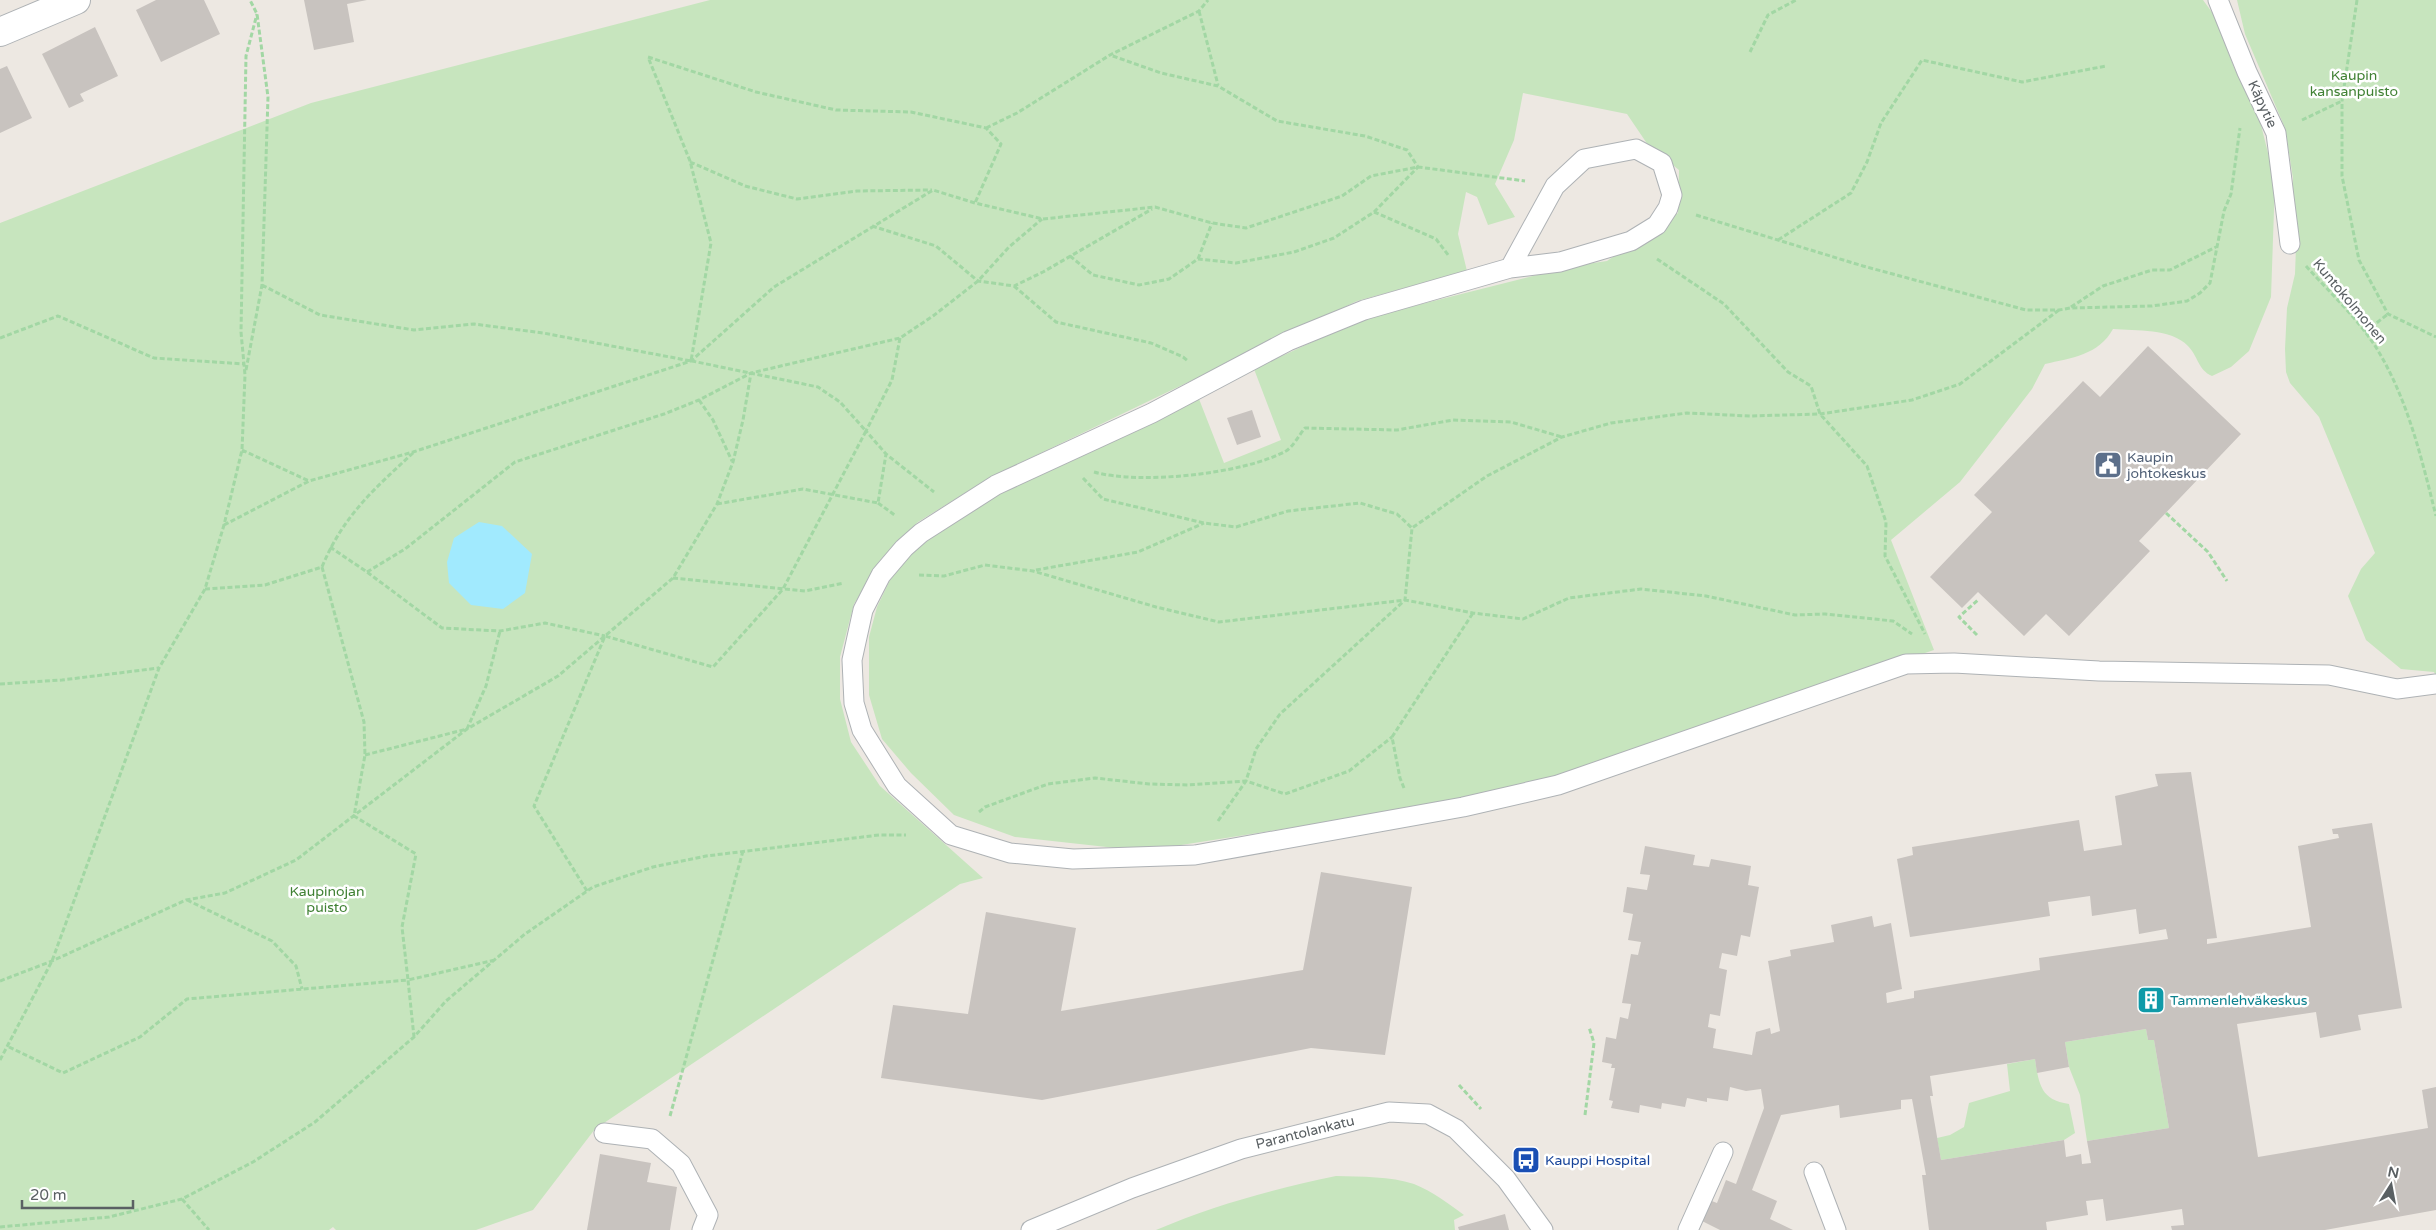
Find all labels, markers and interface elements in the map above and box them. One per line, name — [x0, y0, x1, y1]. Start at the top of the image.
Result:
park label: Kaupin kansanpuisto — [2310, 67, 2398, 100]
street label: Käpytie — [2244, 78, 2281, 131]
street label: Kuntokolmonen — [2309, 255, 2390, 347]
place label: Kaupin johtokeskus — [2126, 449, 2206, 482]
public building icon: Kaupin johtokeskus — [2093, 450, 2123, 480]
park label: Kaupinojan puisto — [289, 883, 365, 916]
building icon: Tammenlehväkeskus — [2136, 985, 2166, 1015]
place label: Tammenlehväkeskus — [2170, 992, 2308, 1009]
street label: Parantolankatu — [1254, 1112, 1356, 1153]
bus stop icon: Kauppi Hospital — [1511, 1145, 1541, 1175]
place label: Kauppi Hospital — [1545, 1152, 1650, 1169]
north arrow — [2366, 1160, 2416, 1210]
text: N — [2386, 1163, 2401, 1182]
scale bar — [22, 1178, 134, 1210]
text: 20 m — [30, 1186, 67, 1204]

